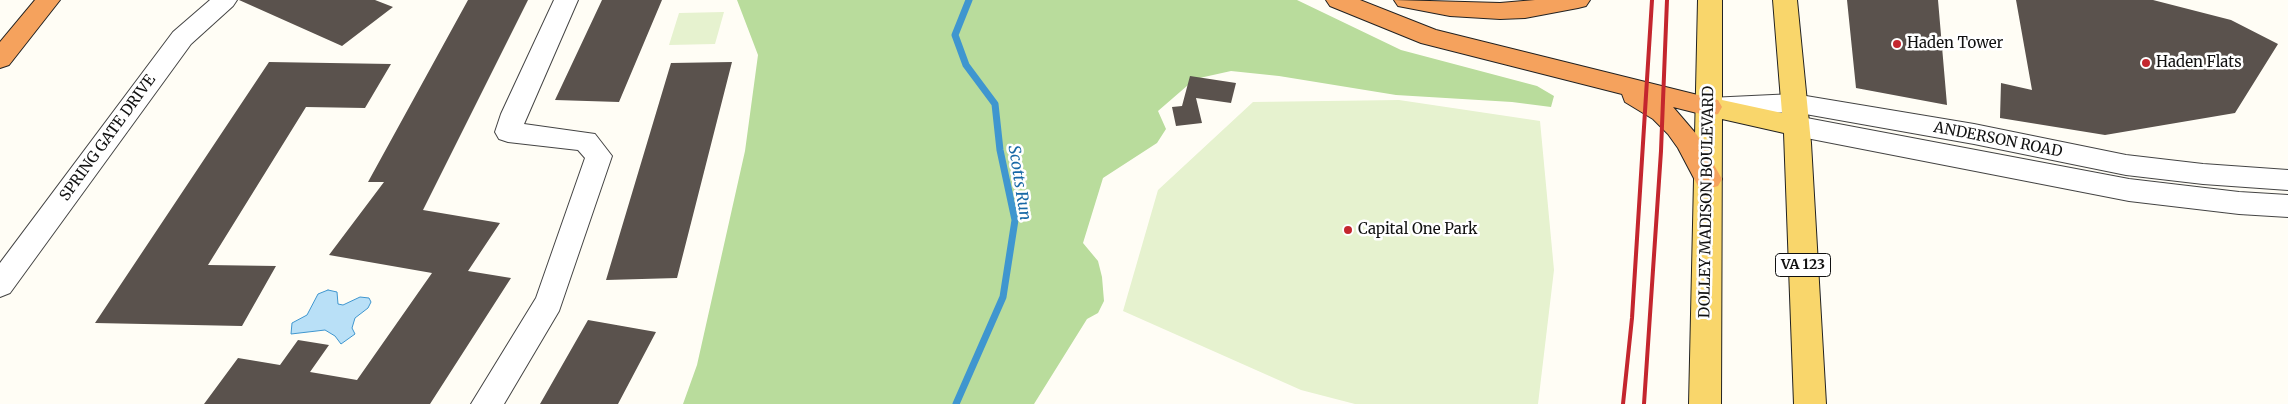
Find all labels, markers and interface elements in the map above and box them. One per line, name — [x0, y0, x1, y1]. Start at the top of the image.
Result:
place label: Haden Tower — [1907, 35, 2003, 53]
marker: Haden Tower — [1891, 38, 1903, 50]
place label: Haden Flats — [2156, 54, 2242, 72]
marker: Haden Flats — [2140, 57, 2152, 69]
street label: SPRING GATE DRIVE — [56, 72, 160, 204]
street label: DOLLEY MADISON BOULEVARD — [1696, 86, 1718, 318]
street label: ANDERSON ROAD — [1932, 119, 2064, 161]
water label: Scotts Run — [1004, 144, 1034, 222]
place label: Capital One Park — [1358, 221, 1478, 239]
marker: Capital One Park — [1342, 224, 1354, 236]
road number: VA 123 — [1776, 254, 1830, 276]

